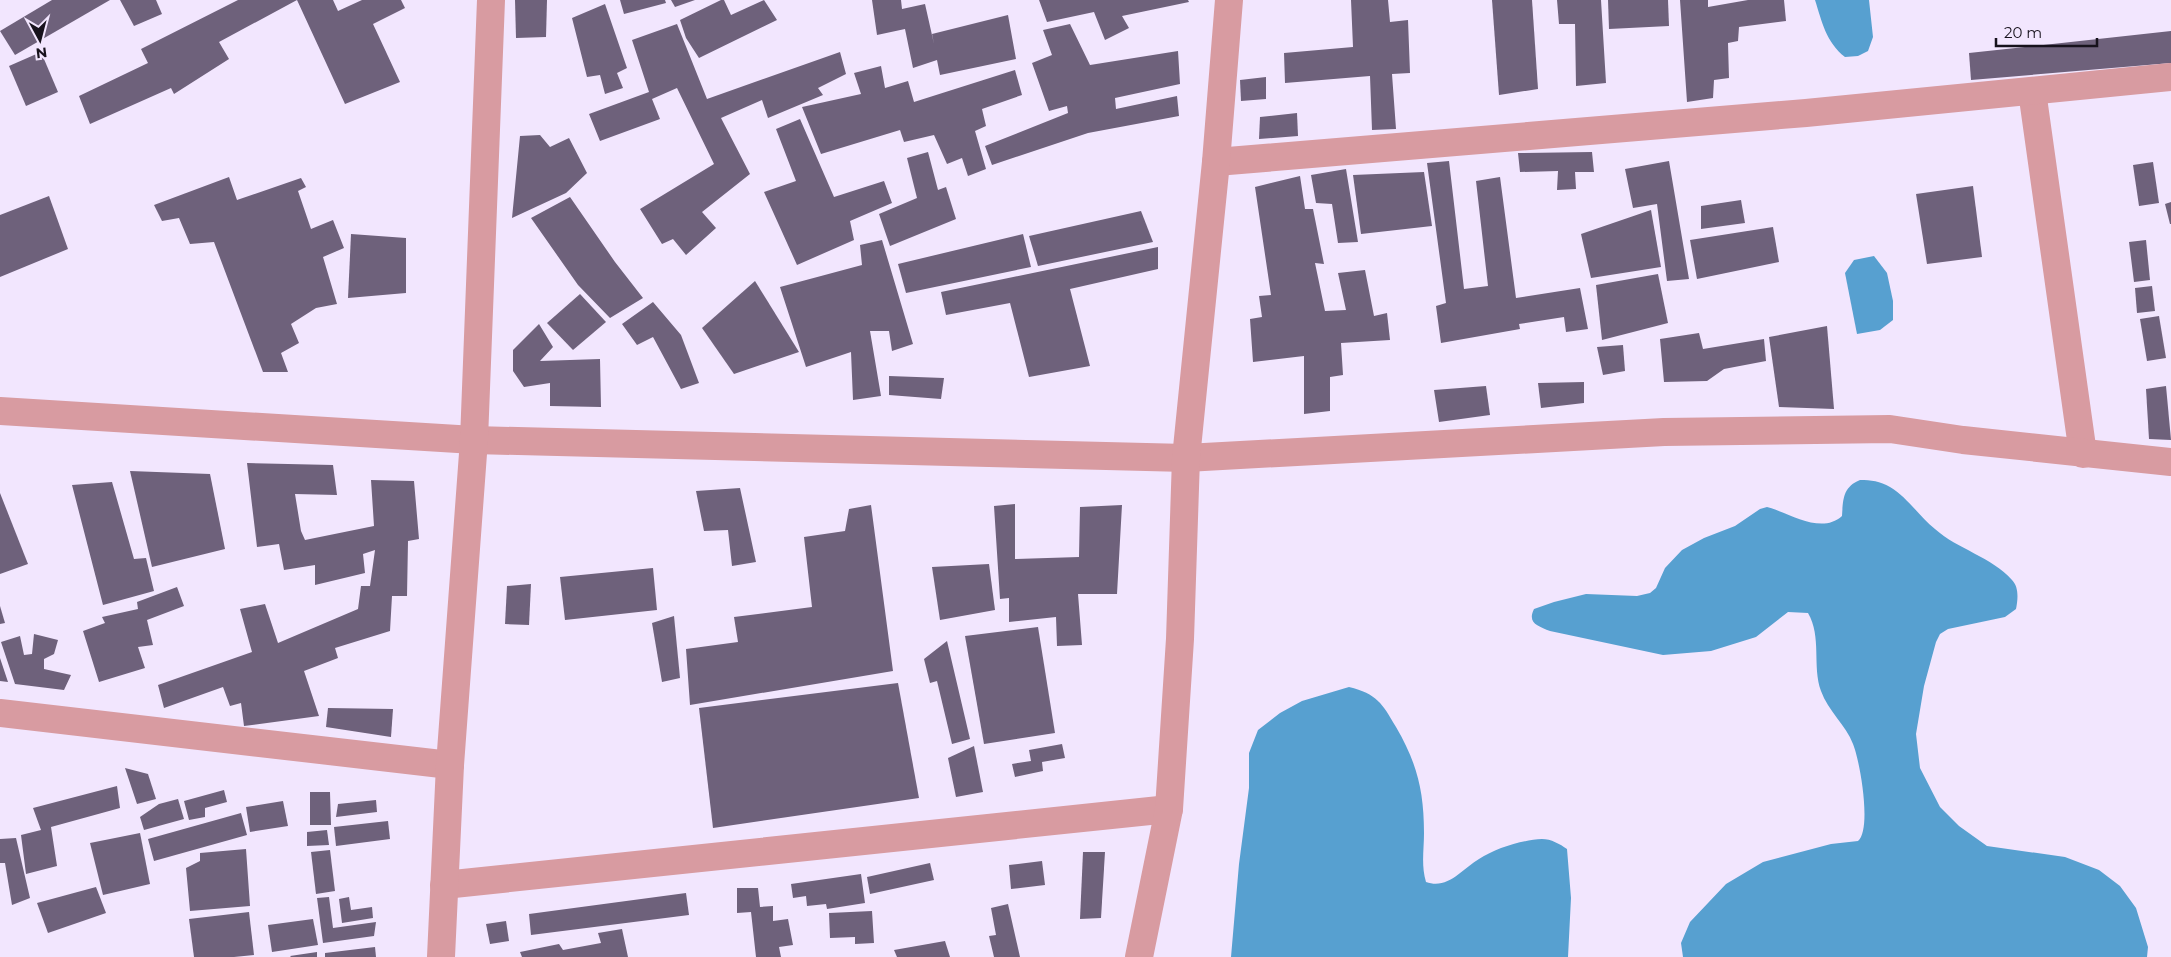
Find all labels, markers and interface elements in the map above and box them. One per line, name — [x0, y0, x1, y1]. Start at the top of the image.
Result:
north arrow — [15, 15, 65, 65]
scale bar — [1996, 15, 2097, 47]
text: 20 m — [2004, 23, 2042, 42]
text: N — [35, 43, 48, 63]

